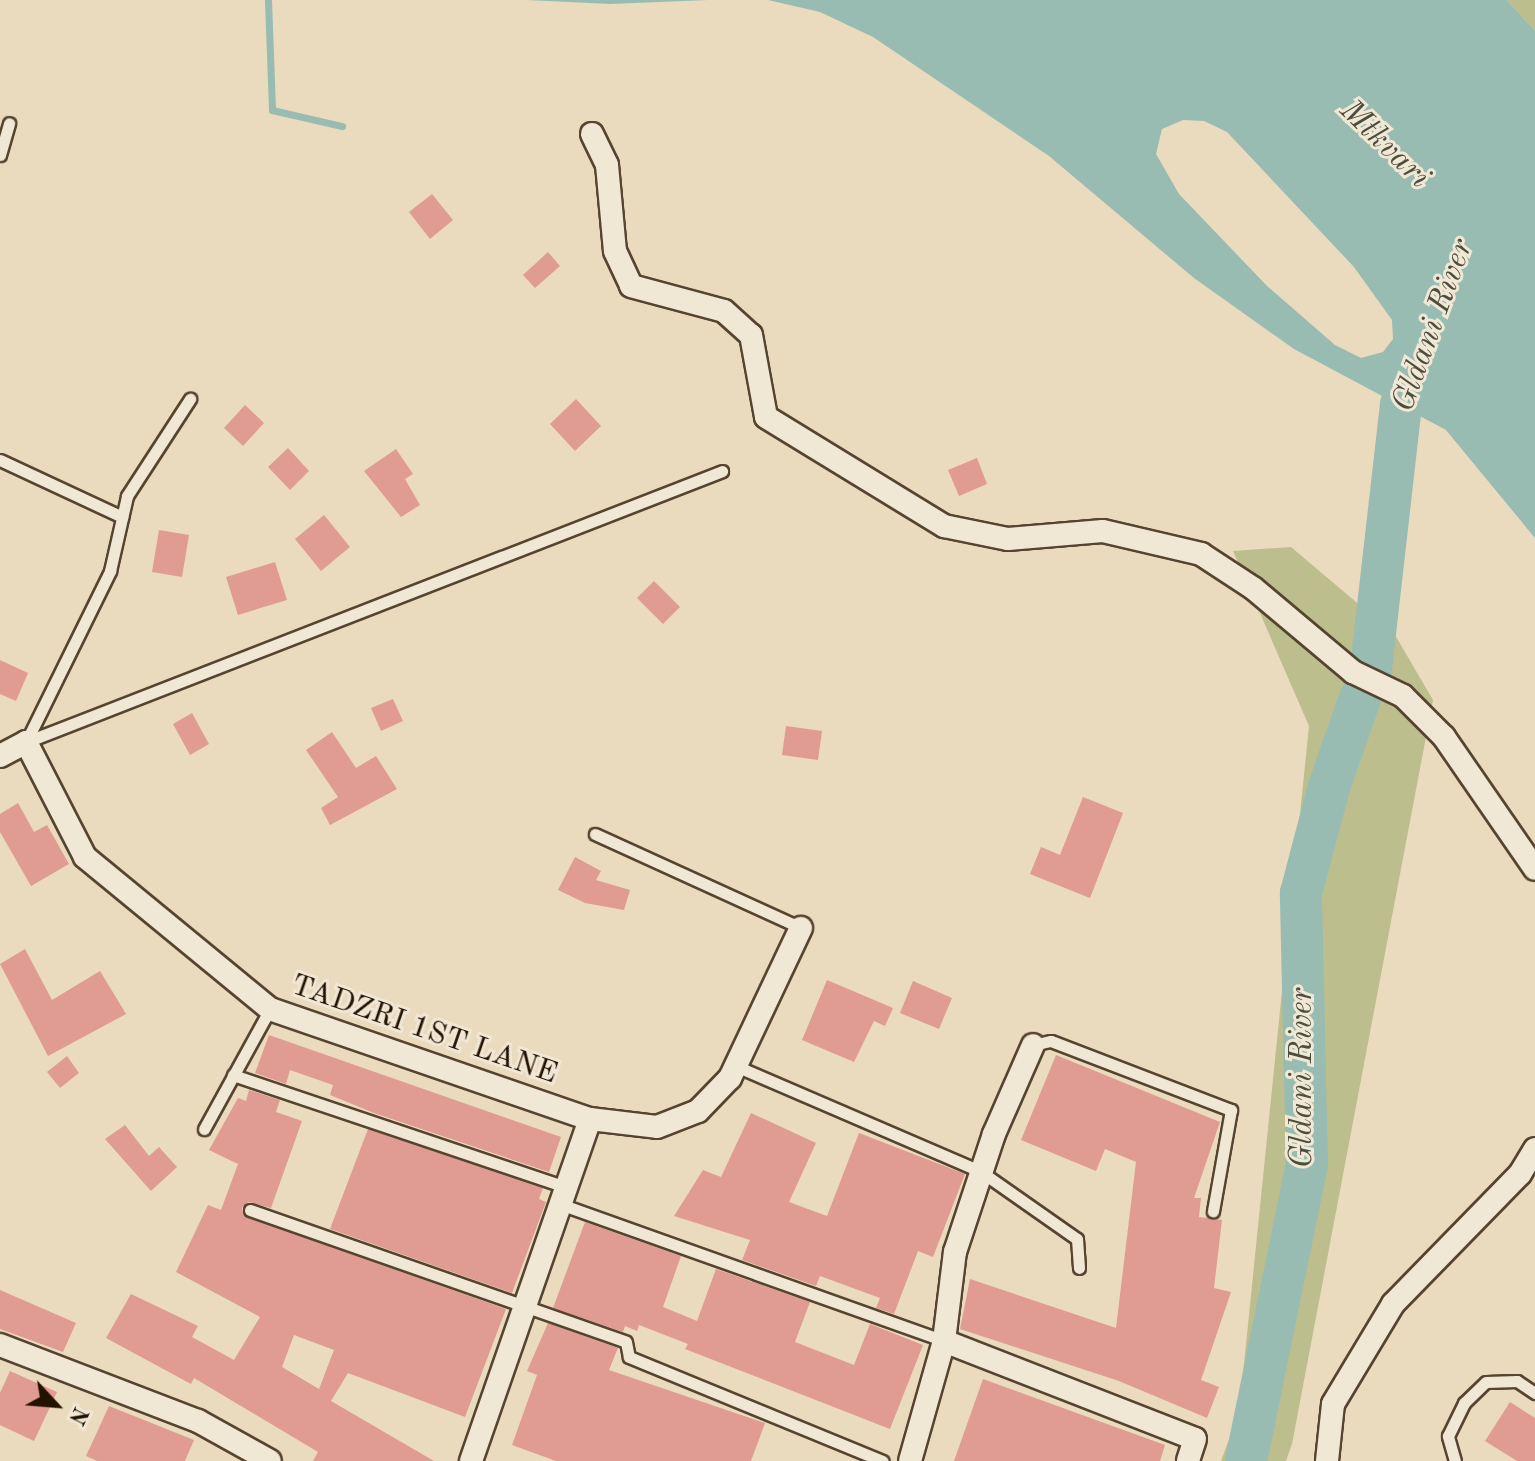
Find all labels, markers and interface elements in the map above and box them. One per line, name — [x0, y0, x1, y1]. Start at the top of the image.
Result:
water label: Mtkvari — [1331, 93, 1437, 197]
water label: Gldani River — [1385, 235, 1483, 417]
street label: TADZRI 1ST LANE — [286, 968, 562, 1092]
water label: Gldani River — [1284, 988, 1322, 1168]
north arrow — [16, 1365, 96, 1445]
text: N — [64, 1403, 91, 1428]

